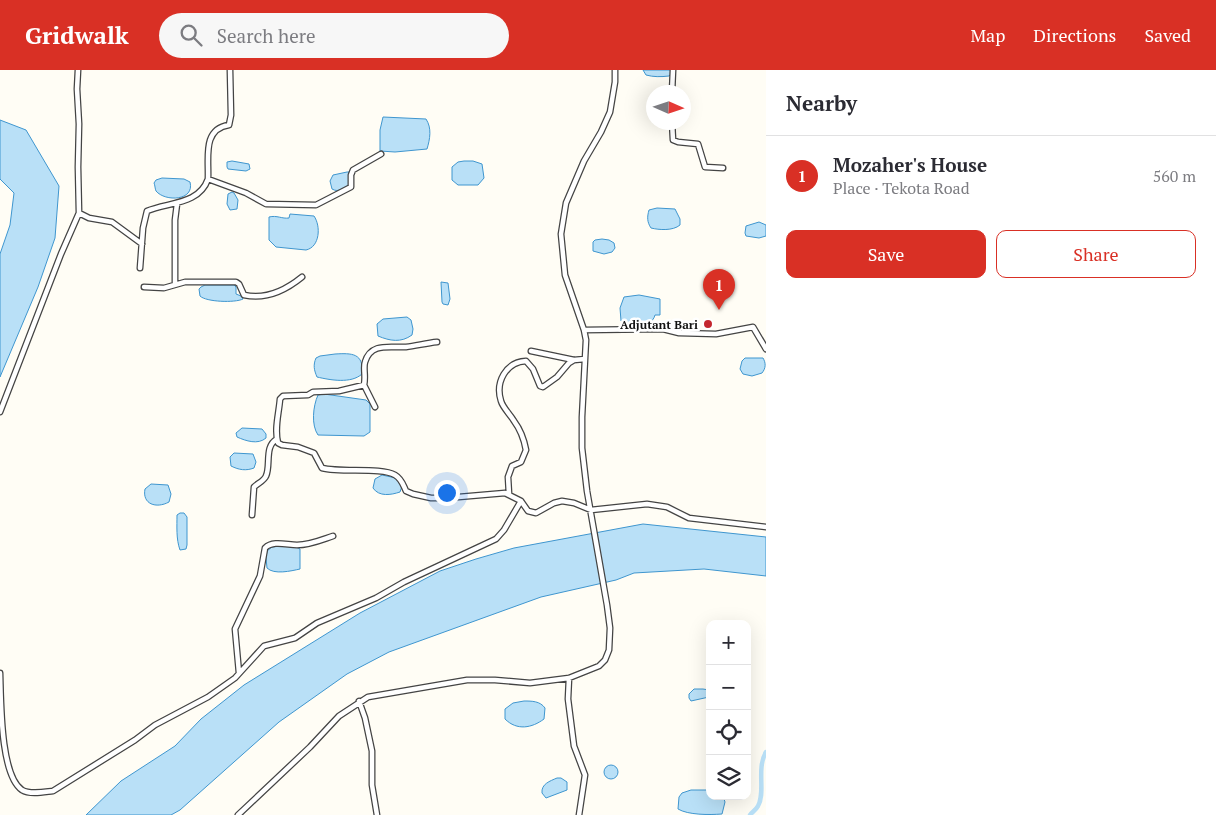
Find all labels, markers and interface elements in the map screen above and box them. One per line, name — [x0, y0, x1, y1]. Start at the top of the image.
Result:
search box — [159, 13, 509, 58]
text: Gridwalk — [25, 19, 129, 51]
icon: search — [177, 21, 205, 49]
text: Search here — [217, 23, 316, 48]
text: Map — [970, 23, 1005, 47]
text: Directions — [1033, 23, 1116, 47]
text: Saved — [1144, 23, 1191, 47]
north arrow — [646, 85, 691, 130]
text: Nearby — [786, 89, 857, 117]
text: Mozaher's House — [833, 152, 987, 177]
text: 1 — [797, 165, 807, 187]
text: 560 m — [1153, 165, 1196, 187]
text: Place · Tekota Road — [833, 177, 970, 199]
button: Save — [786, 230, 986, 278]
button: Share — [996, 230, 1196, 278]
pin: 1 — [703, 269, 735, 310]
place label: Adjutant Bari — [620, 317, 698, 332]
marker: Adjutant Bari — [702, 318, 714, 330]
your location — [434, 480, 460, 506]
map controls — [706, 620, 751, 800]
button: + — [706, 620, 751, 665]
button: − — [706, 665, 751, 710]
button: locate — [706, 710, 751, 755]
button: layers — [706, 755, 751, 800]

